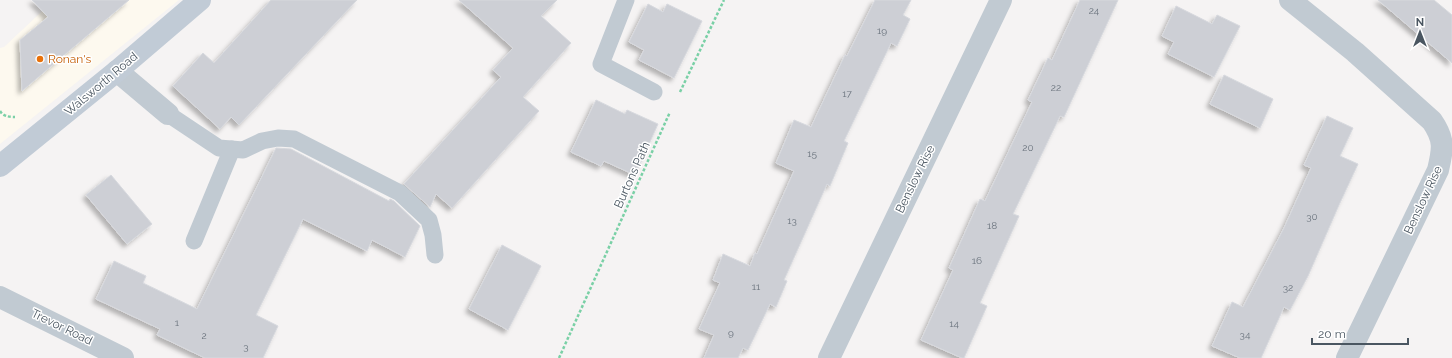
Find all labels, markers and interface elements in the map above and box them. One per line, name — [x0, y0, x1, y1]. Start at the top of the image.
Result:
house number: 24 — [1089, 5, 1100, 16]
north arrow — [1400, 12, 1440, 52]
text: N — [1416, 16, 1424, 29]
house number: 19 — [877, 25, 887, 36]
street label: Walsworth Road — [62, 49, 140, 119]
place label: Ronan's — [48, 52, 91, 66]
marker: Ronan's — [35, 54, 45, 64]
house number: 22 — [1051, 82, 1061, 93]
house number: 17 — [842, 88, 852, 99]
street label: Burtons Path — [611, 140, 653, 210]
house number: 20 — [1022, 142, 1034, 153]
street label: Benslow Rise — [893, 143, 937, 215]
house number: 15 — [807, 148, 817, 159]
street label: Benslow Rise — [1401, 164, 1445, 236]
house number: 30 — [1306, 211, 1318, 222]
house number: 13 — [787, 215, 797, 226]
house number: 18 — [987, 220, 997, 231]
house number: 16 — [972, 255, 982, 266]
house number: 11 — [752, 281, 761, 292]
house number: 32 — [1283, 282, 1293, 293]
street label: Trevor Road — [29, 306, 95, 348]
house number: 1 — [175, 317, 180, 328]
house number: 14 — [949, 318, 959, 329]
scale bar — [1312, 320, 1408, 346]
house number: 9 — [728, 327, 734, 338]
text: 20 m — [1318, 327, 1346, 341]
house number: 34 — [1240, 329, 1251, 340]
house number: 2 — [201, 330, 207, 341]
house number: 3 — [243, 341, 249, 352]

